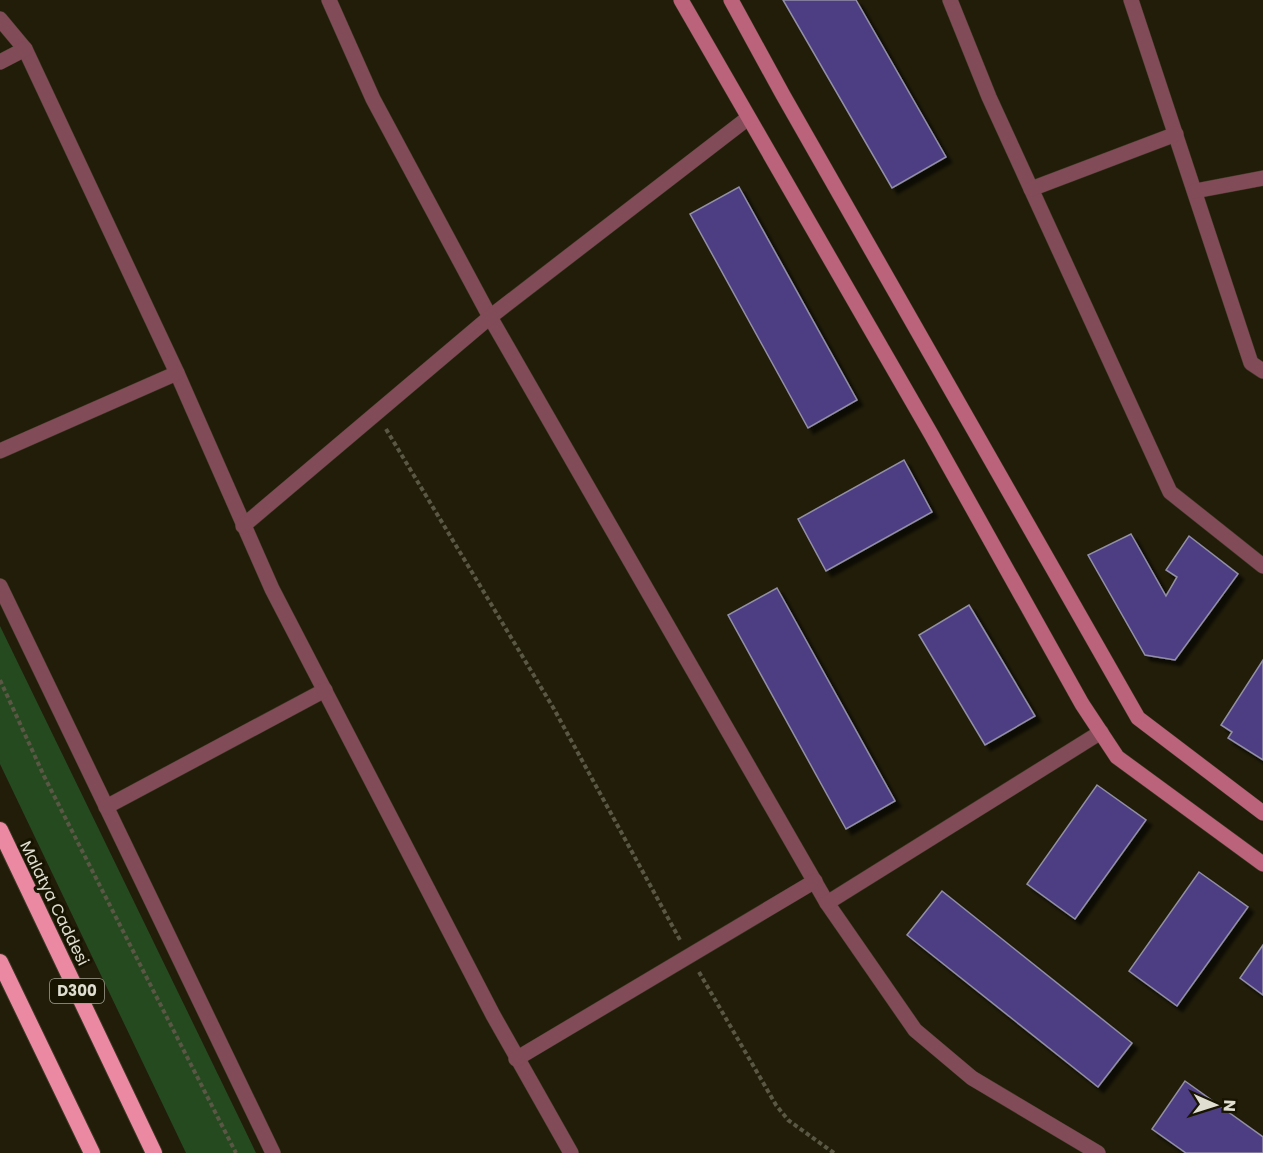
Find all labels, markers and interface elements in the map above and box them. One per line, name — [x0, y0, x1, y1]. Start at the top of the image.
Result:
street label: Malatya Caddesi — [14, 837, 95, 970]
road number: D300 — [50, 979, 104, 1003]
north arrow — [1185, 1075, 1245, 1135]
text: N — [1218, 1099, 1241, 1112]

